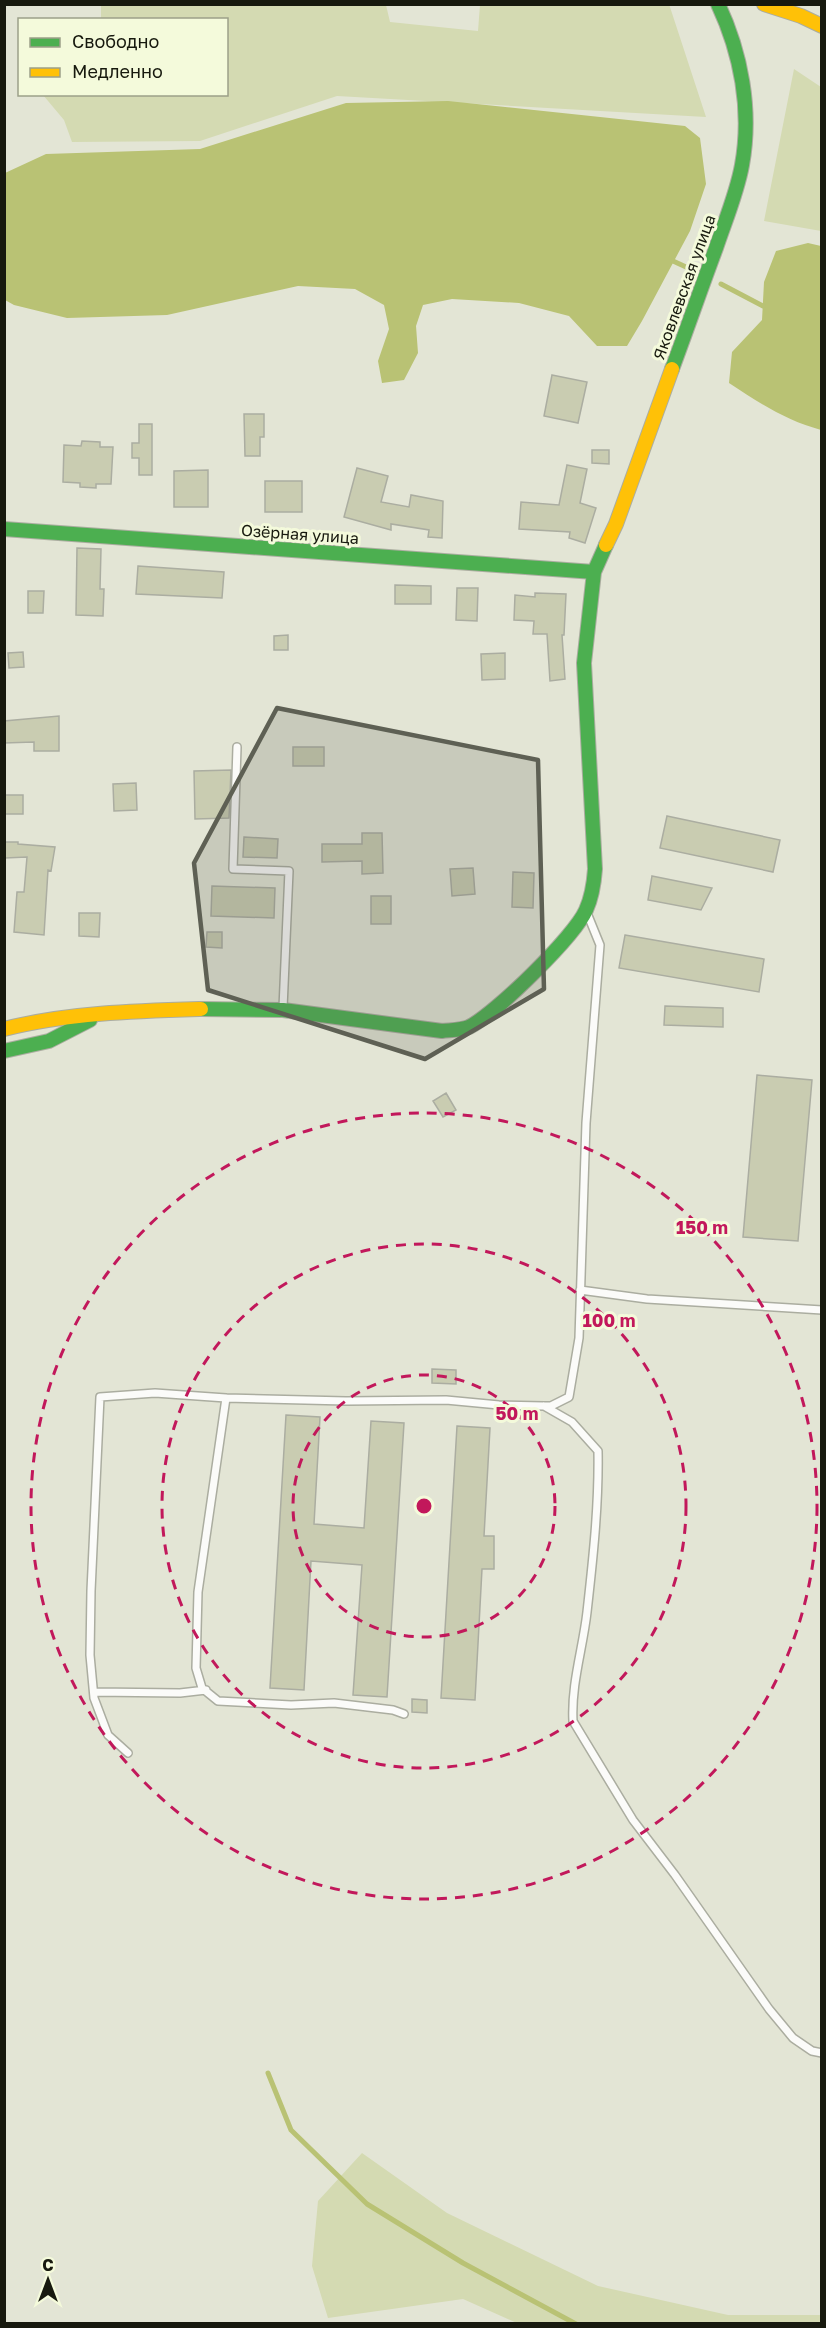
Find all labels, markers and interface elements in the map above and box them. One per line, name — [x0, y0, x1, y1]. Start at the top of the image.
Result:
legend — [18, 18, 228, 96]
text: Свободно — [72, 30, 159, 52]
text: Медленно — [72, 60, 163, 82]
street label: Яковлевская улица — [648, 212, 720, 362]
street label: Озёрная улица — [240, 520, 360, 548]
text: 150 m — [676, 1216, 728, 1238]
text: 100 m — [583, 1309, 635, 1331]
text: 50 m — [496, 1402, 538, 1424]
centre of rings — [414, 1496, 434, 1516]
north arrow — [18, 2250, 78, 2310]
text: С — [42, 2255, 54, 2275]

